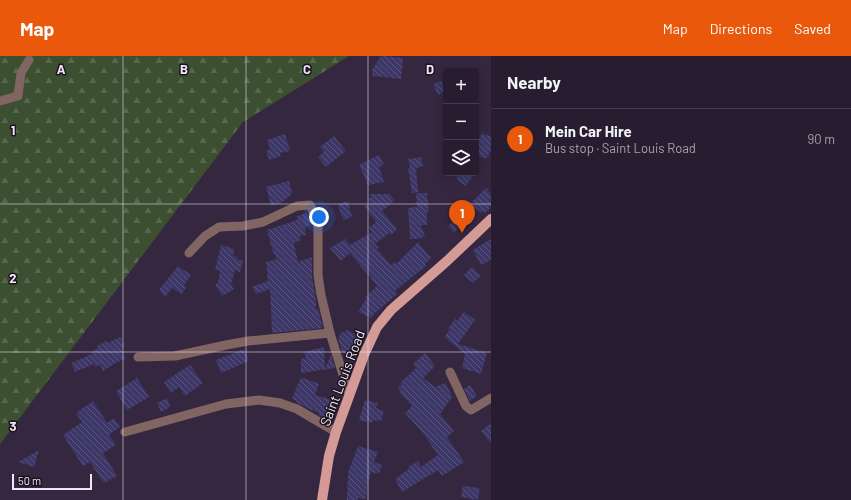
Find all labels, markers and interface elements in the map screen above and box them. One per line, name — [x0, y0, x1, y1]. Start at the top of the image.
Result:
text: Map — [20, 17, 54, 40]
text: Map — [663, 20, 688, 37]
text: Directions — [710, 20, 772, 37]
text: Saved — [794, 20, 831, 37]
text: A — [57, 61, 66, 77]
text: B — [180, 61, 188, 77]
text: C — [303, 61, 311, 77]
text: D — [426, 61, 434, 77]
map controls — [443, 68, 479, 176]
button: + — [443, 68, 479, 104]
text: Nearby — [507, 72, 561, 92]
button: − — [443, 104, 479, 140]
text: 1 — [11, 122, 15, 138]
text: Mein Car Hire — [545, 122, 632, 140]
text: 1 — [518, 131, 522, 147]
text: 90 m — [808, 131, 835, 147]
button: layers — [443, 140, 479, 176]
text: Bus stop · Saint Louis Road — [545, 140, 696, 156]
pin: 1 — [449, 200, 475, 233]
your location — [309, 207, 329, 227]
text: 2 — [9, 270, 17, 286]
street label: Saint Louis Road — [316, 328, 368, 428]
text: 3 — [9, 418, 17, 434]
scale bar — [12, 472, 92, 491]
text: 50 m — [18, 474, 41, 487]

